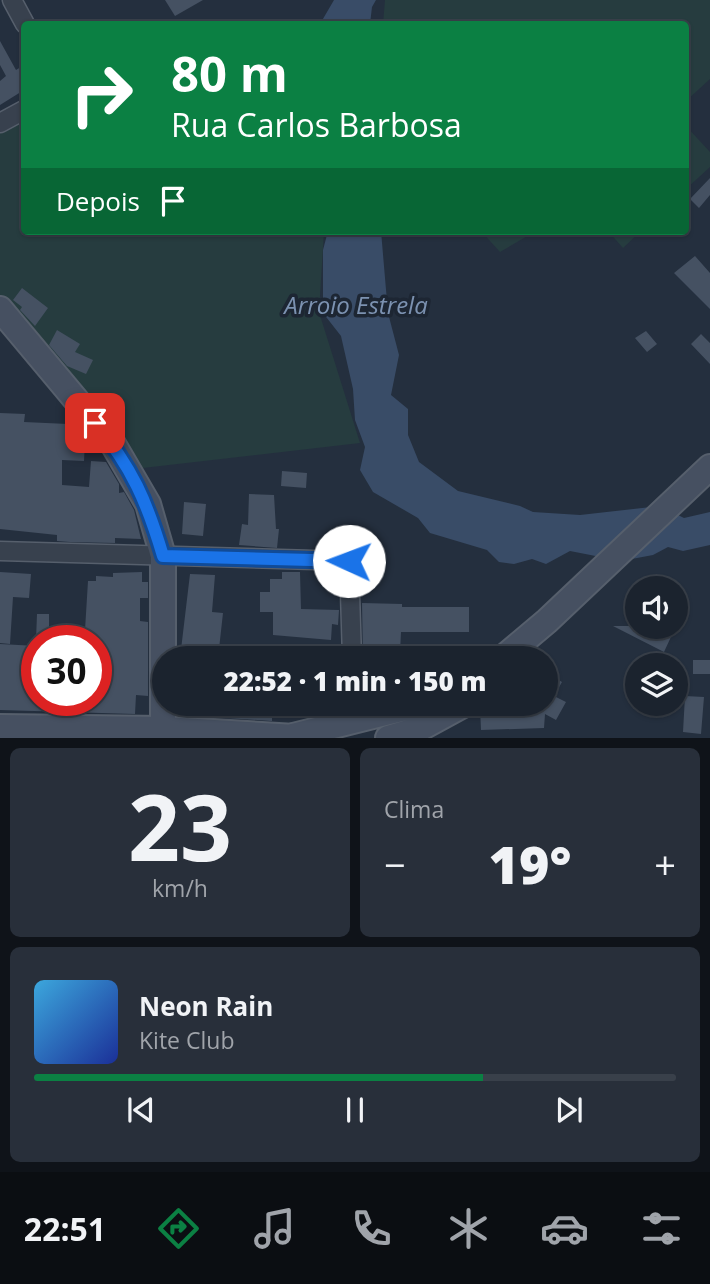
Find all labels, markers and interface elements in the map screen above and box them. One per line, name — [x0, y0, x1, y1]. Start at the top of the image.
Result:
text: 80 m — [171, 40, 288, 106]
icon: right — [56, 49, 147, 140]
text: Rua Carlos Barbosa — [171, 103, 462, 146]
icon: arrive — [154, 182, 192, 220]
text: Depois — [56, 183, 140, 219]
water label: Arroio Estrela — [282, 288, 428, 321]
pin — [65, 393, 125, 453]
icon: arrive — [76, 404, 114, 442]
position arrow — [312, 524, 386, 598]
map controls — [625, 576, 688, 716]
button: sound — [625, 576, 688, 639]
speed limit sign: 30 — [21, 625, 112, 716]
button: layers — [625, 653, 688, 716]
text: 22:52 · 1 min · 150 m — [224, 663, 486, 699]
text: 23 — [128, 764, 232, 888]
text: Clima — [384, 793, 444, 825]
text: 19° — [489, 828, 571, 899]
text: − — [384, 838, 406, 890]
text: + — [654, 838, 676, 890]
text: km/h — [152, 872, 208, 904]
text: Neon Rain — [139, 988, 273, 1024]
text: Kite Club — [139, 1024, 234, 1056]
icon: previous — [122, 1091, 160, 1129]
icon: pause — [336, 1091, 374, 1129]
icon: next — [550, 1091, 588, 1129]
icon: directions — [154, 1204, 203, 1253]
icon: music — [250, 1204, 299, 1253]
icon: phone — [347, 1204, 396, 1253]
icon: climate — [444, 1204, 493, 1253]
icon: car — [540, 1204, 589, 1253]
icon: filters — [637, 1204, 686, 1253]
text: 22:51 — [24, 1207, 106, 1250]

